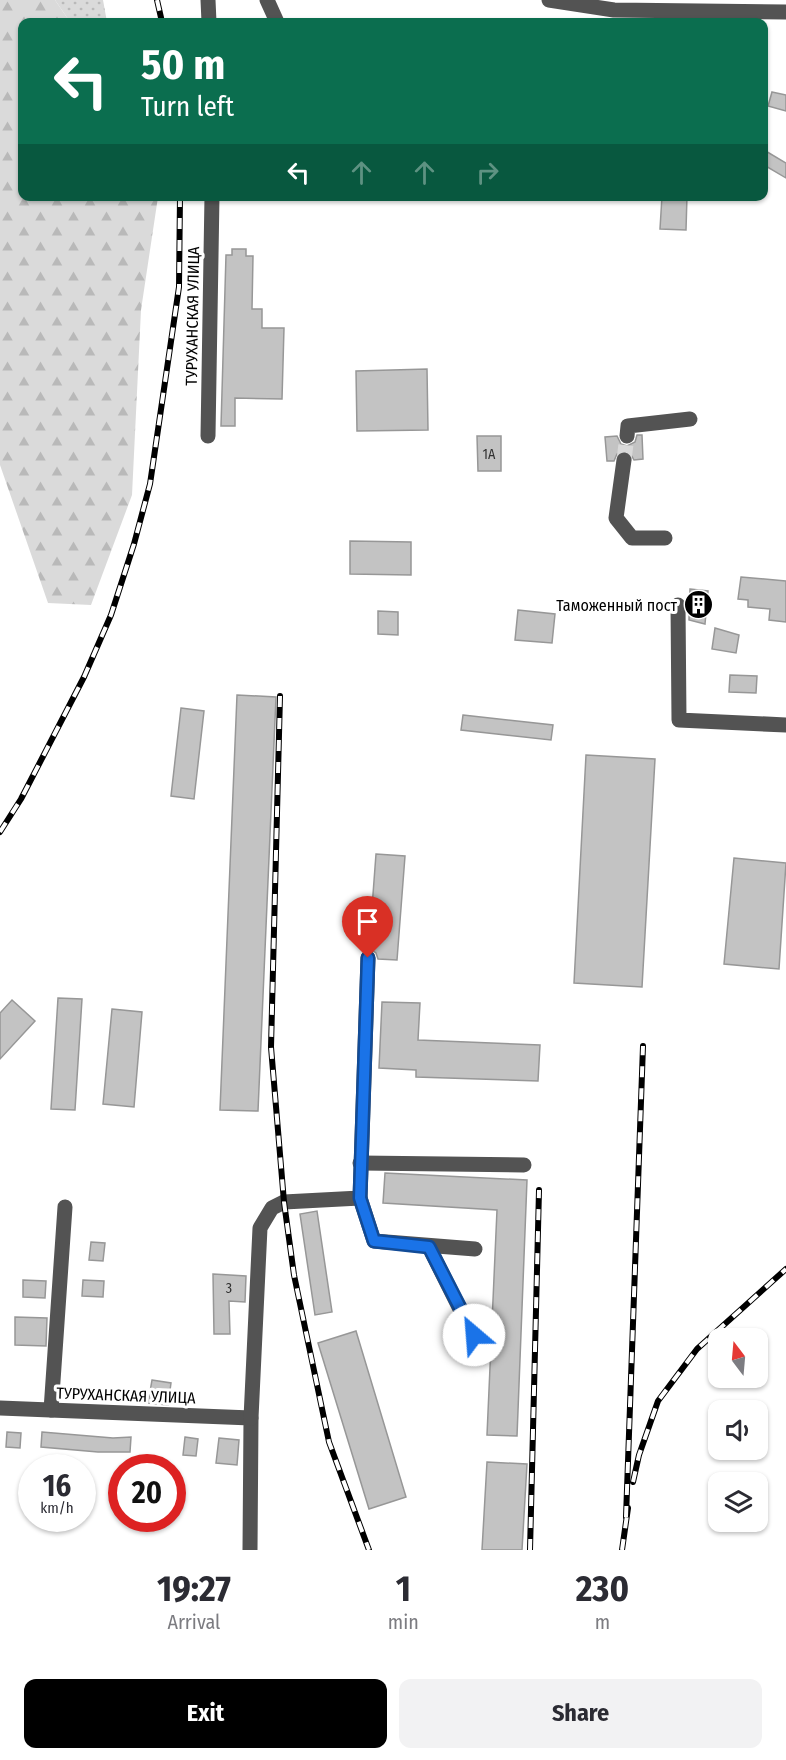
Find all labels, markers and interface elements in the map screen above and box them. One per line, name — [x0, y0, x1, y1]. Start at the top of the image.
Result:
text: 50 m — [141, 40, 225, 90]
icon: left — [42, 42, 120, 120]
text: Turn left — [141, 91, 234, 123]
icon: left — [282, 156, 315, 189]
icon: ahead — [345, 156, 378, 189]
icon: ahead — [408, 156, 441, 189]
icon: right — [471, 156, 504, 189]
street label: ТУРУХАНСКАЯ УЛИЦА — [182, 246, 203, 386]
house number: 1A — [483, 446, 496, 463]
building icon: Таможенный пост — [682, 589, 714, 621]
place label: Таможенный пост — [556, 596, 677, 615]
pin — [342, 896, 393, 958]
icon: arrive — [351, 905, 384, 938]
house number: 3 — [226, 1280, 232, 1297]
position arrow — [442, 1303, 506, 1367]
north arrow — [708, 1328, 768, 1388]
map controls — [708, 1328, 768, 1532]
street label: ТУРУХАНСКАЯ УЛИЦА — [56, 1384, 196, 1407]
button: sound — [708, 1400, 768, 1460]
speed limit sign: 20 — [108, 1454, 186, 1532]
text: 16 — [43, 1468, 71, 1504]
button: layers — [708, 1472, 768, 1532]
text: km/h — [40, 1499, 74, 1517]
text: 19:27 — [157, 1567, 231, 1611]
text: 1 — [396, 1567, 411, 1611]
text: 230 — [576, 1567, 629, 1611]
text: Arrival — [167, 1610, 220, 1634]
text: min — [388, 1610, 419, 1634]
text: m — [595, 1610, 610, 1634]
button: Exit — [24, 1679, 387, 1748]
button: Share — [399, 1679, 762, 1748]

